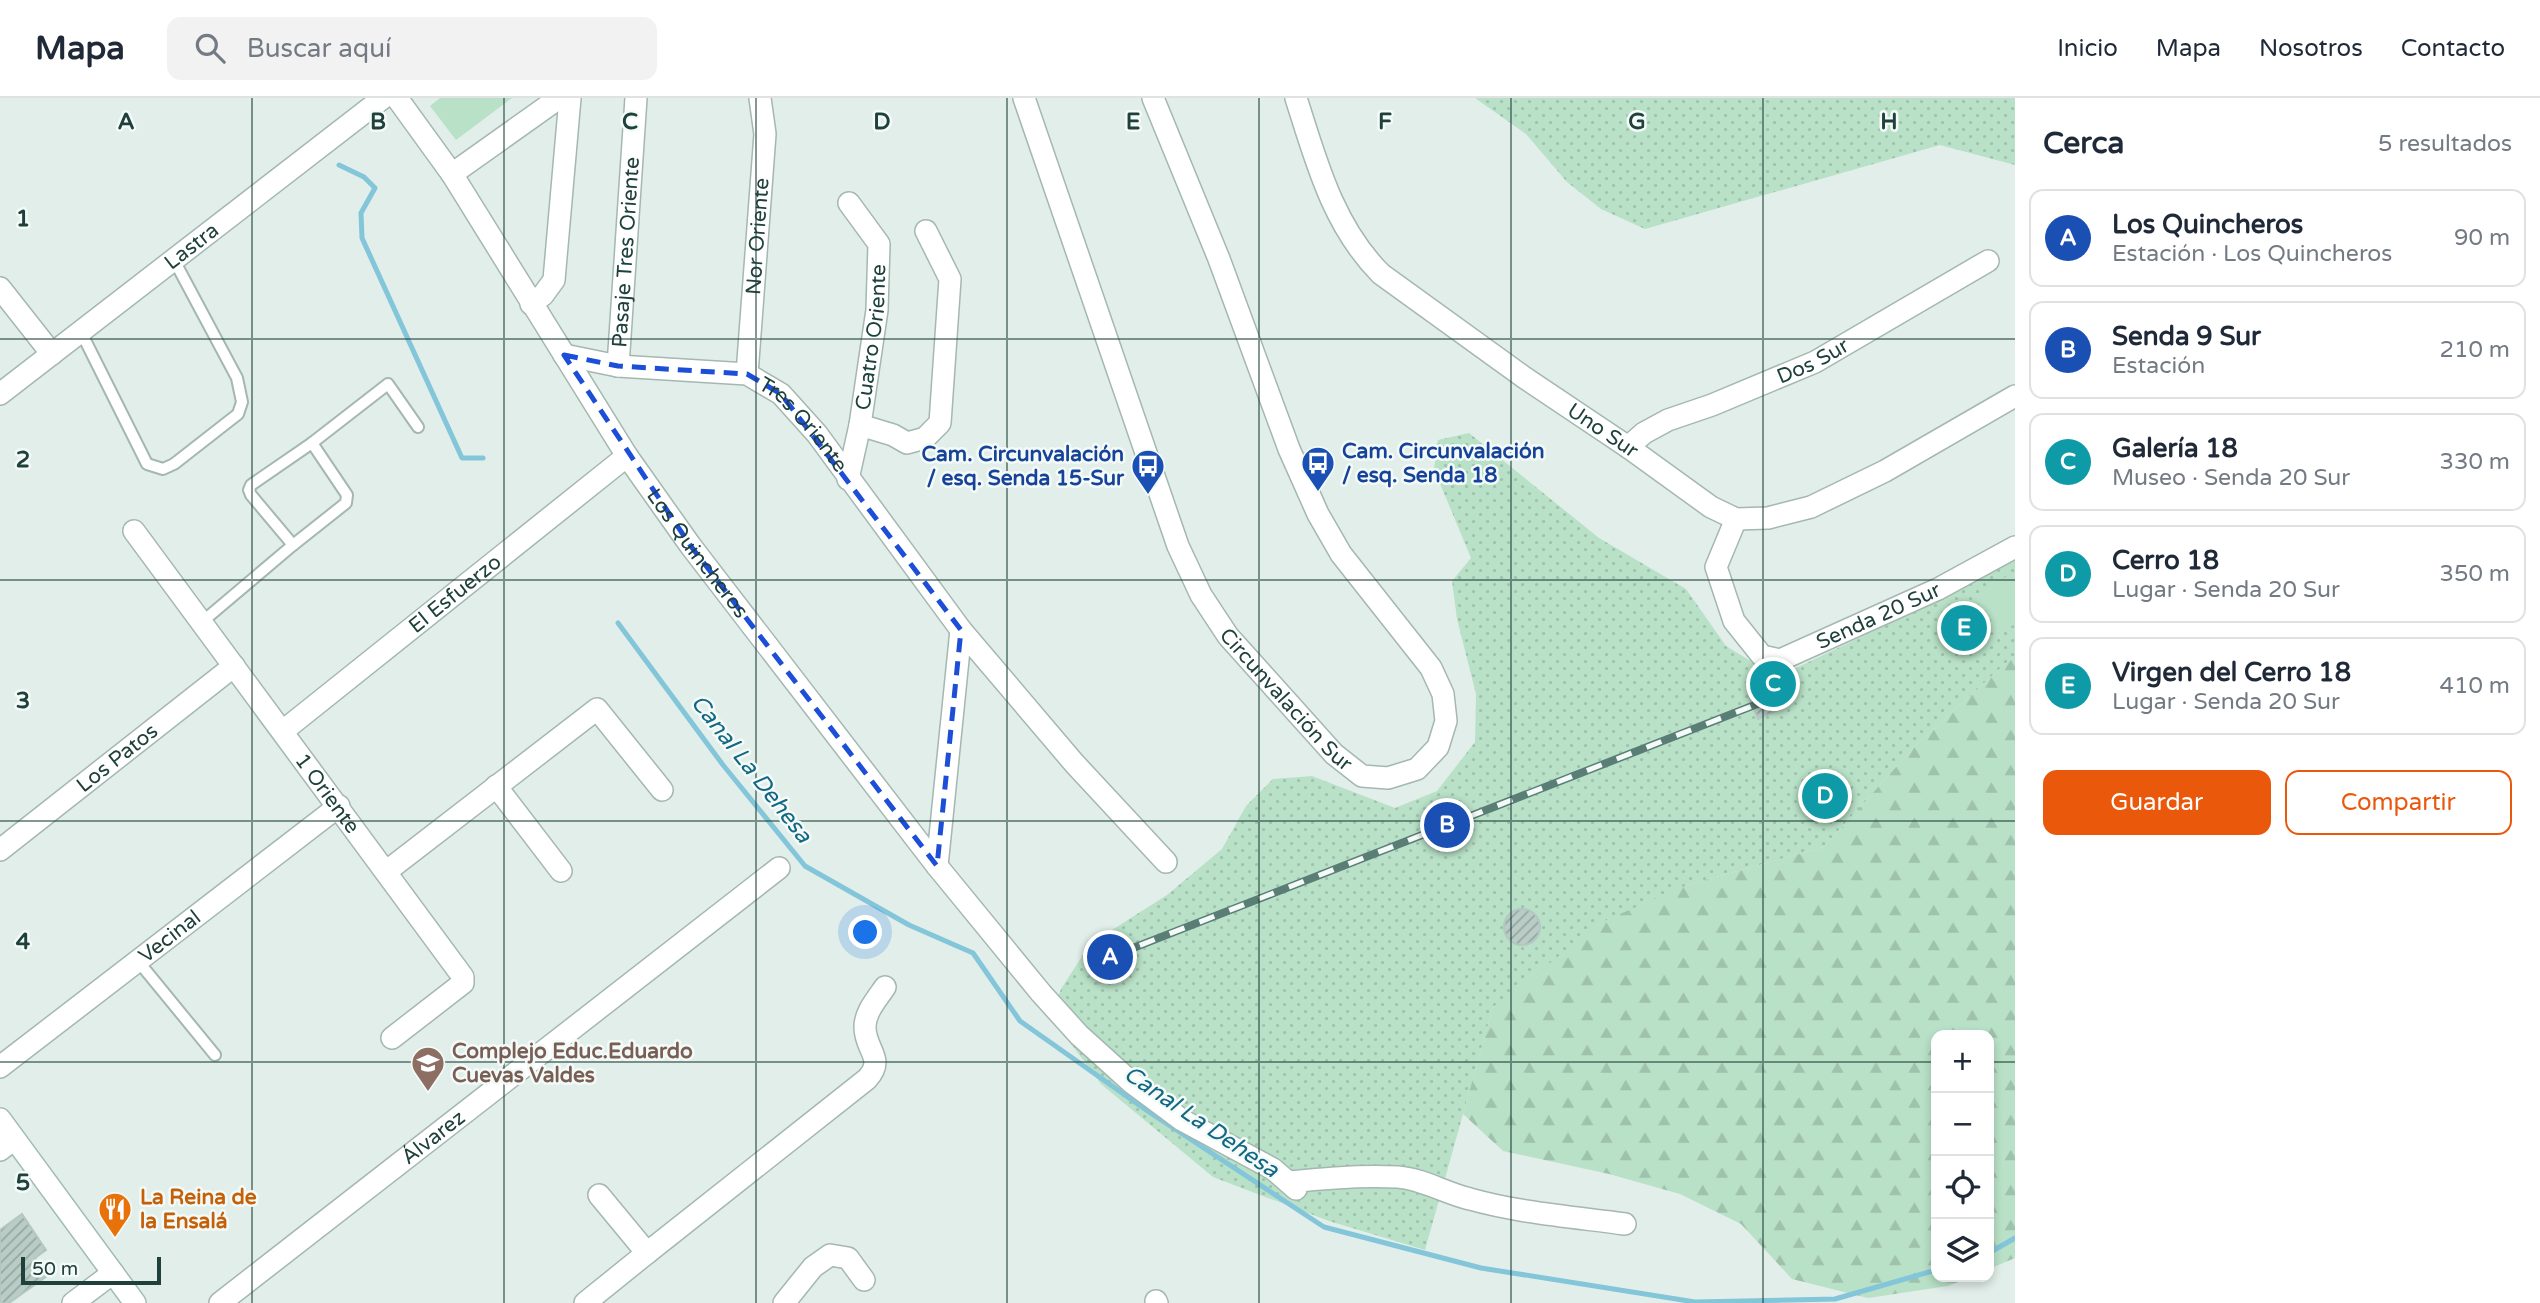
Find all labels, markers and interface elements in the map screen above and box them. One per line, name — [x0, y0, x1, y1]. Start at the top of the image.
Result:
search box — [167, 17, 657, 80]
text: Mapa — [35, 29, 125, 68]
icon: search — [191, 29, 229, 67]
text: Buscar aquí — [247, 33, 391, 64]
text: Inicio — [2057, 34, 2118, 63]
text: Mapa — [2156, 34, 2221, 63]
text: Nosotros — [2259, 34, 2363, 63]
text: Contacto — [2401, 34, 2505, 63]
text: A — [117, 108, 135, 136]
text: B — [370, 108, 386, 136]
text: C — [622, 108, 638, 136]
text: D — [873, 108, 891, 136]
text: E — [1126, 108, 1140, 136]
text: F — [1378, 108, 1392, 136]
text: G — [1628, 108, 1646, 136]
text: H — [1880, 108, 1898, 136]
text: Cerca — [2043, 125, 2124, 162]
text: 5 resultados — [2378, 130, 2512, 158]
street label: Pasaje Tres Oriente — [607, 156, 645, 348]
street label: Nor Oriente — [740, 177, 774, 296]
text: 1 — [16, 205, 30, 233]
text: Los Quincheros — [2112, 209, 2303, 240]
street label: Lastra — [159, 217, 224, 275]
text: A — [2059, 224, 2077, 252]
text: 90 m — [2454, 224, 2510, 252]
text: Estación · Los Quincheros — [2112, 240, 2392, 268]
street label: Cuatro Oriente — [850, 264, 891, 412]
text: Senda 9 Sur — [2112, 321, 2261, 352]
street label: Dos Sur — [1773, 333, 1853, 389]
text: B — [2060, 336, 2076, 364]
text: 210 m — [2440, 336, 2510, 364]
text: Estación — [2112, 352, 2205, 380]
street label: Tres Oriente — [755, 371, 853, 477]
street label: Uno Sur — [1563, 398, 1643, 463]
text: Galería 18 — [2112, 433, 2238, 464]
place label: Cam. Circunvalación / esq. Senda 18 — [1342, 439, 1545, 488]
place label: Cam. Circunvalación / esq. Senda 15-Sur — [921, 442, 1125, 491]
bus stop icon: Cam. Circunvalación / esq. Senda 18 — [1299, 444, 1337, 493]
text: 2 — [16, 446, 30, 474]
bus stop icon: Cam. Circunvalación / esq. Senda 15-Sur — [1129, 447, 1167, 496]
text: C — [2060, 448, 2076, 476]
text: 330 m — [2440, 448, 2510, 476]
text: Museo · Senda 20 Sur — [2112, 464, 2350, 492]
street label: Los Quincheros — [642, 484, 754, 623]
text: Cerro 18 — [2112, 545, 2219, 576]
street label: El Esfuerzo — [403, 549, 506, 638]
text: D — [2059, 560, 2077, 588]
text: 350 m — [2440, 560, 2510, 588]
text: Lugar · Senda 20 Sur — [2112, 576, 2340, 604]
street label: Senda 20 Sur — [1812, 577, 1944, 655]
pin: E — [1941, 602, 1987, 654]
street label: Circunvalación Sur — [1214, 623, 1357, 776]
text: Virgen del Cerro 18 — [2112, 657, 2351, 688]
pin: C — [1750, 658, 1796, 710]
text: E — [2061, 672, 2075, 700]
text: 410 m — [2440, 672, 2510, 700]
text: 3 — [16, 687, 30, 715]
text: Lugar · Senda 20 Sur — [2112, 688, 2340, 716]
water label: Canal La Dehesa — [684, 689, 818, 850]
street label: Los Patos — [72, 718, 163, 798]
street label: 1 Oriente — [290, 748, 365, 838]
pin: D — [1802, 770, 1848, 822]
button: Guardar — [2043, 770, 2271, 835]
button: Compartir — [2285, 770, 2512, 835]
pin: B — [1424, 799, 1470, 851]
street label: Vecinal — [134, 905, 206, 968]
your location — [848, 915, 882, 949]
text: 4 — [16, 928, 31, 956]
pin: A — [1087, 931, 1133, 983]
map controls — [1931, 1030, 1994, 1282]
button: + — [1931, 1030, 1994, 1093]
place label: Complejo Educ.Eduardo Cuevas Valdes — [452, 1039, 693, 1088]
school or university icon: Complejo Educ.Eduardo Cuevas Valdes — [409, 1044, 447, 1093]
water label: Canal La Dehesa — [1118, 1060, 1285, 1185]
button: − — [1931, 1093, 1994, 1156]
street label: Álvarez — [396, 1105, 470, 1170]
button: locate — [1931, 1156, 1994, 1219]
text: 5 — [16, 1169, 30, 1197]
place label: La Reina de la Ensalá — [140, 1185, 257, 1234]
restaurant icon: La Reina de la Ensalá — [96, 1190, 134, 1239]
button: layers — [1931, 1219, 1994, 1282]
scale bar — [21, 1254, 161, 1286]
text: 50 m — [32, 1258, 78, 1280]

